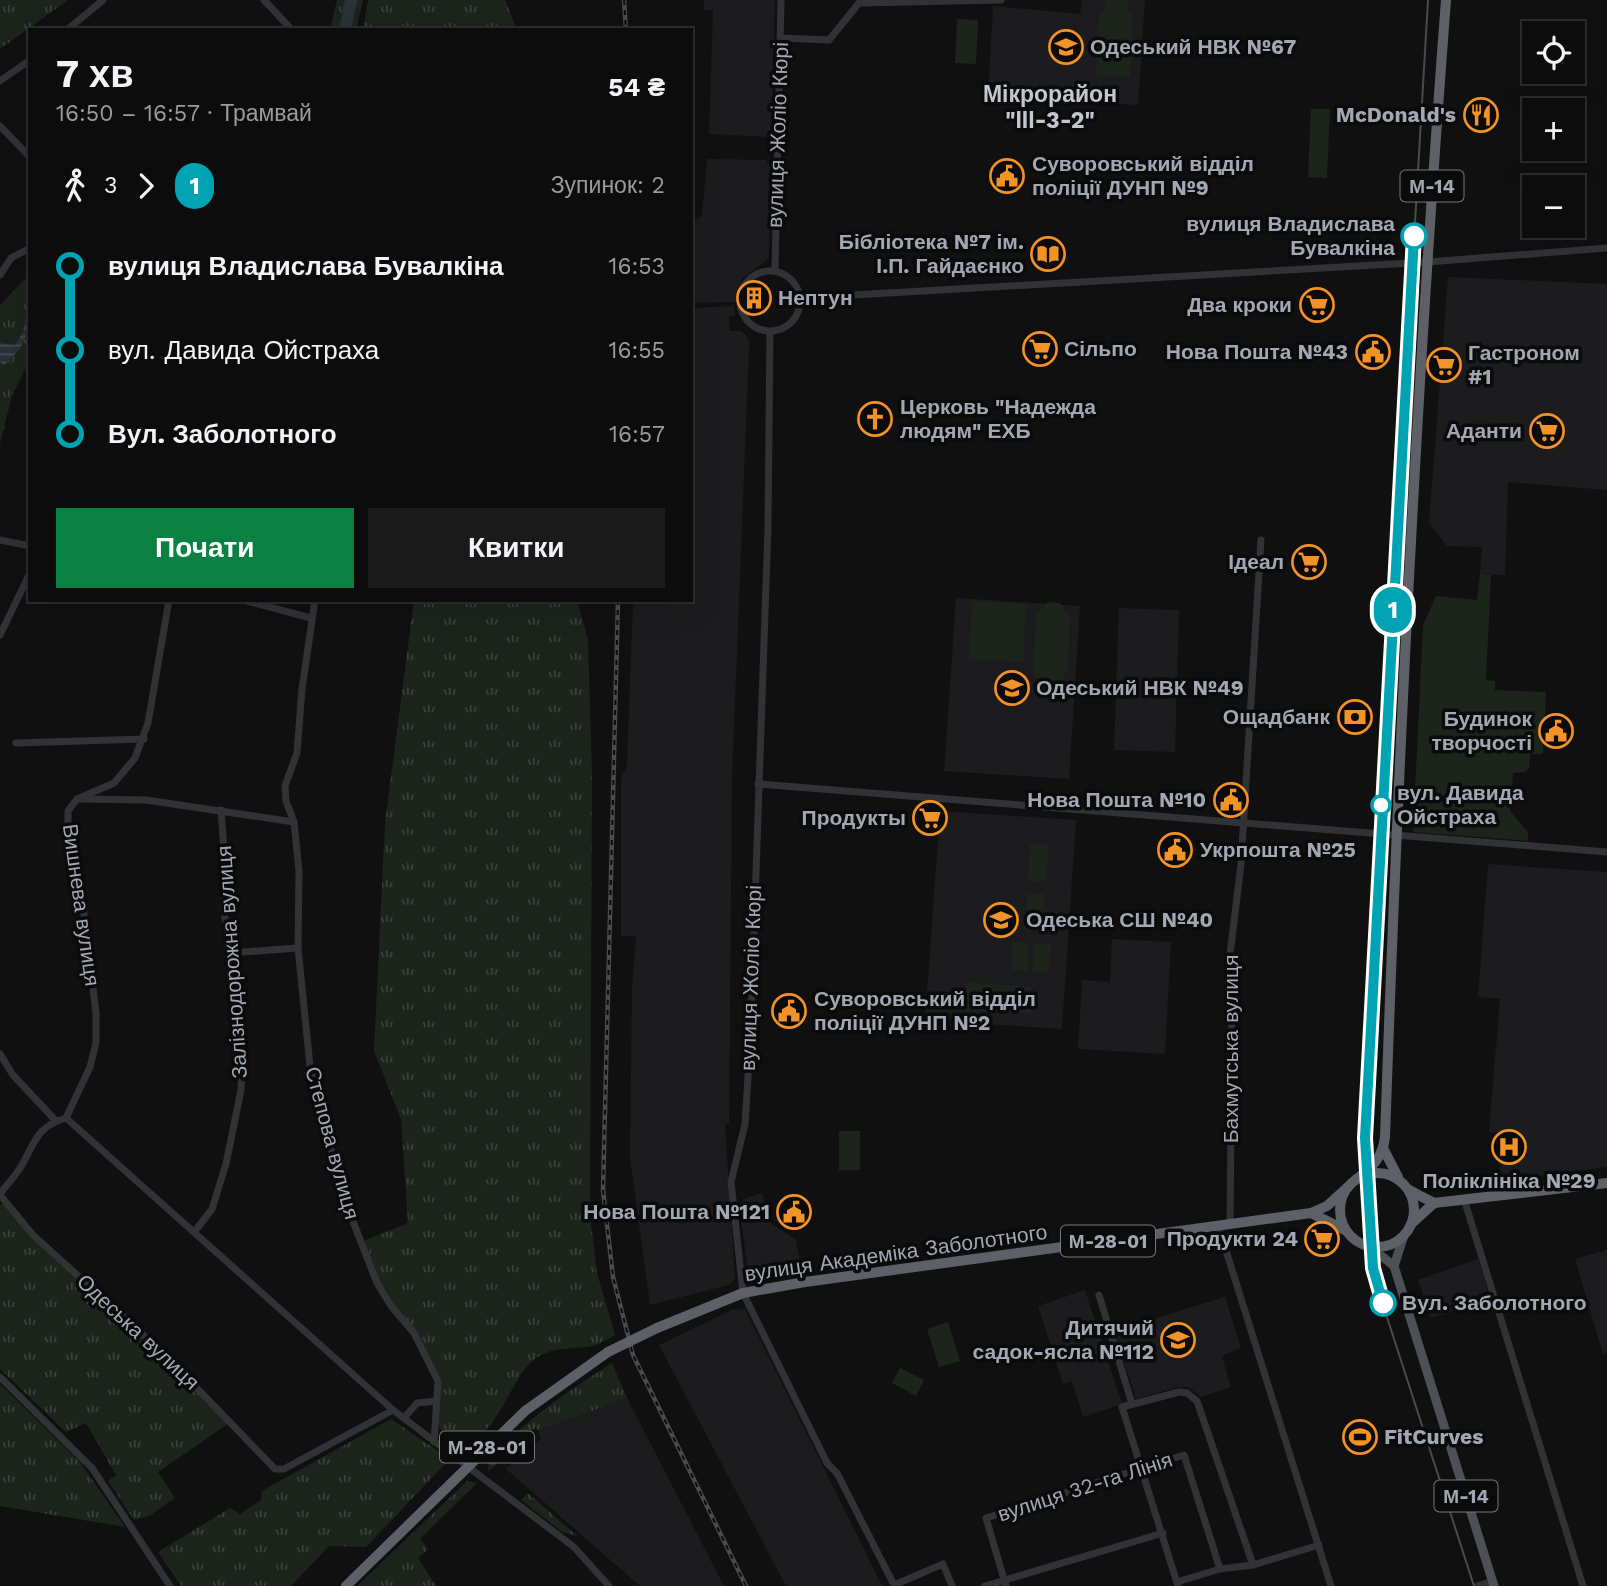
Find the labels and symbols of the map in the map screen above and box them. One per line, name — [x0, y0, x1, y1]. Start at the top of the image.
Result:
school or university icon: Одеський НВК №67 — [1047, 28, 1085, 66]
place label: Одеський НВК №67 — [1090, 34, 1297, 59]
street label: вулиця Жоліо Кюрі — [762, 42, 793, 228]
district label: Мікрорайон "ІІІ-3-2" — [983, 81, 1117, 134]
restaurant icon: McDonald's — [1462, 96, 1500, 134]
place label: McDonald's — [1336, 102, 1456, 127]
place label: Суворовський відділ поліції ДУНП №9 — [1032, 151, 1254, 200]
public building icon: Суворовський відділ поліції ДУНП №9 — [988, 157, 1026, 195]
road number: М-14 — [1400, 170, 1464, 202]
place label: вулиця Владислава Бувалкіна — [1186, 211, 1395, 260]
marker: вулиця Владислава Бувалкіна — [1401, 223, 1427, 249]
place label: Бібліотека №7 ім. І.П. Гайдаєнко — [839, 229, 1024, 278]
library icon: Бібліотека №7 ім. І.П. Гайдаєнко — [1029, 235, 1067, 273]
building icon: Нептун — [735, 279, 773, 317]
place label: Нептун — [778, 285, 853, 310]
supermarket icon: Два кроки — [1298, 286, 1336, 324]
place label: Два кроки — [1187, 292, 1292, 317]
supermarket icon: Сільпо — [1021, 330, 1059, 368]
public building icon: Нова Пошта №43 — [1354, 333, 1392, 371]
place label: Сільпо — [1064, 336, 1137, 361]
place label: Нова Пошта №43 — [1166, 339, 1348, 364]
place label: Гастроном #1 — [1468, 340, 1580, 389]
supermarket icon: Гастроном #1 — [1425, 346, 1463, 384]
place label: Церковь "Надежда людям" ЕХБ — [900, 394, 1096, 443]
church icon: Церковь "Надежда людям" ЕХБ — [856, 400, 894, 438]
supermarket icon: Аданти — [1528, 412, 1566, 450]
place label: Аданти — [1446, 418, 1522, 443]
supermarket icon: Ідеал — [1290, 543, 1328, 581]
place label: Ідеал — [1228, 549, 1284, 574]
line badge: 1 — [1370, 587, 1416, 633]
school or university icon: Одеський НВК №49 — [993, 669, 1031, 707]
place label: Одеський НВК №49 — [1036, 675, 1244, 700]
bank icon: Ощадбанк — [1336, 698, 1374, 736]
place label: Ощадбанк — [1223, 704, 1330, 729]
place label: Будинок творчості — [1431, 706, 1532, 755]
public building icon: Будинок творчості — [1537, 712, 1575, 750]
place label: вул. Давида Ойстраха — [1397, 780, 1524, 829]
public building icon: Нова Пошта №10 — [1212, 781, 1250, 819]
place label: Нова Пошта №10 — [1027, 787, 1206, 812]
marker: вул. Давида Ойстраха — [1371, 795, 1391, 815]
supermarket icon: Продукты — [911, 799, 949, 837]
place label: Продукты — [802, 805, 906, 830]
street label: Вишнева вулиця — [58, 822, 105, 988]
public building icon: Укрпошта №25 — [1156, 831, 1194, 869]
place label: Укрпошта №25 — [1200, 837, 1356, 862]
street label: Залізнодорожна вулиця — [211, 845, 252, 1079]
street label: вулиця Жоліо Кюрі — [735, 885, 766, 1071]
school or university icon: Одеська СШ №40 — [982, 901, 1020, 939]
place label: Одеська СШ №40 — [1026, 907, 1213, 932]
street label: Бахмутська вулиця — [1218, 955, 1243, 1143]
place label: Суворовський відділ поліції ДУНП №2 — [814, 986, 1036, 1035]
public building icon: Суворовський відділ поліції ДУНП №2 — [770, 992, 808, 1030]
street label: Степова вулиця — [300, 1064, 365, 1222]
hospital icon: Поліклініка №29 — [1490, 1128, 1528, 1166]
place label: Поліклініка №29 — [1422, 1168, 1596, 1193]
public building icon: Нова Пошта №121 — [775, 1193, 813, 1231]
place label: Нова Пошта №121 — [583, 1199, 770, 1224]
street label: вулиця Академіка Заболотного — [743, 1219, 1049, 1286]
supermarket icon: Продукти 24 — [1303, 1220, 1341, 1258]
road number: М-28-01 — [1061, 1226, 1155, 1256]
place label: Продукти 24 — [1167, 1226, 1298, 1251]
street label: Одеська вулиця — [72, 1269, 205, 1395]
marker: Вул. Заболотного — [1370, 1290, 1396, 1316]
place label: Вул. Заболотного — [1402, 1290, 1587, 1315]
place label: Дитячий садок-ясла №112 — [973, 1315, 1154, 1364]
school or university icon: Дитячий садок-ясла №112 — [1159, 1321, 1197, 1359]
sports icon: FitCurves — [1341, 1418, 1379, 1456]
place label: FitCurves — [1384, 1424, 1483, 1449]
road number: М-28-01 — [440, 1432, 534, 1462]
street label: вулиця 32-га Лінія — [994, 1446, 1175, 1527]
road number: М-14 — [1434, 1480, 1498, 1512]

